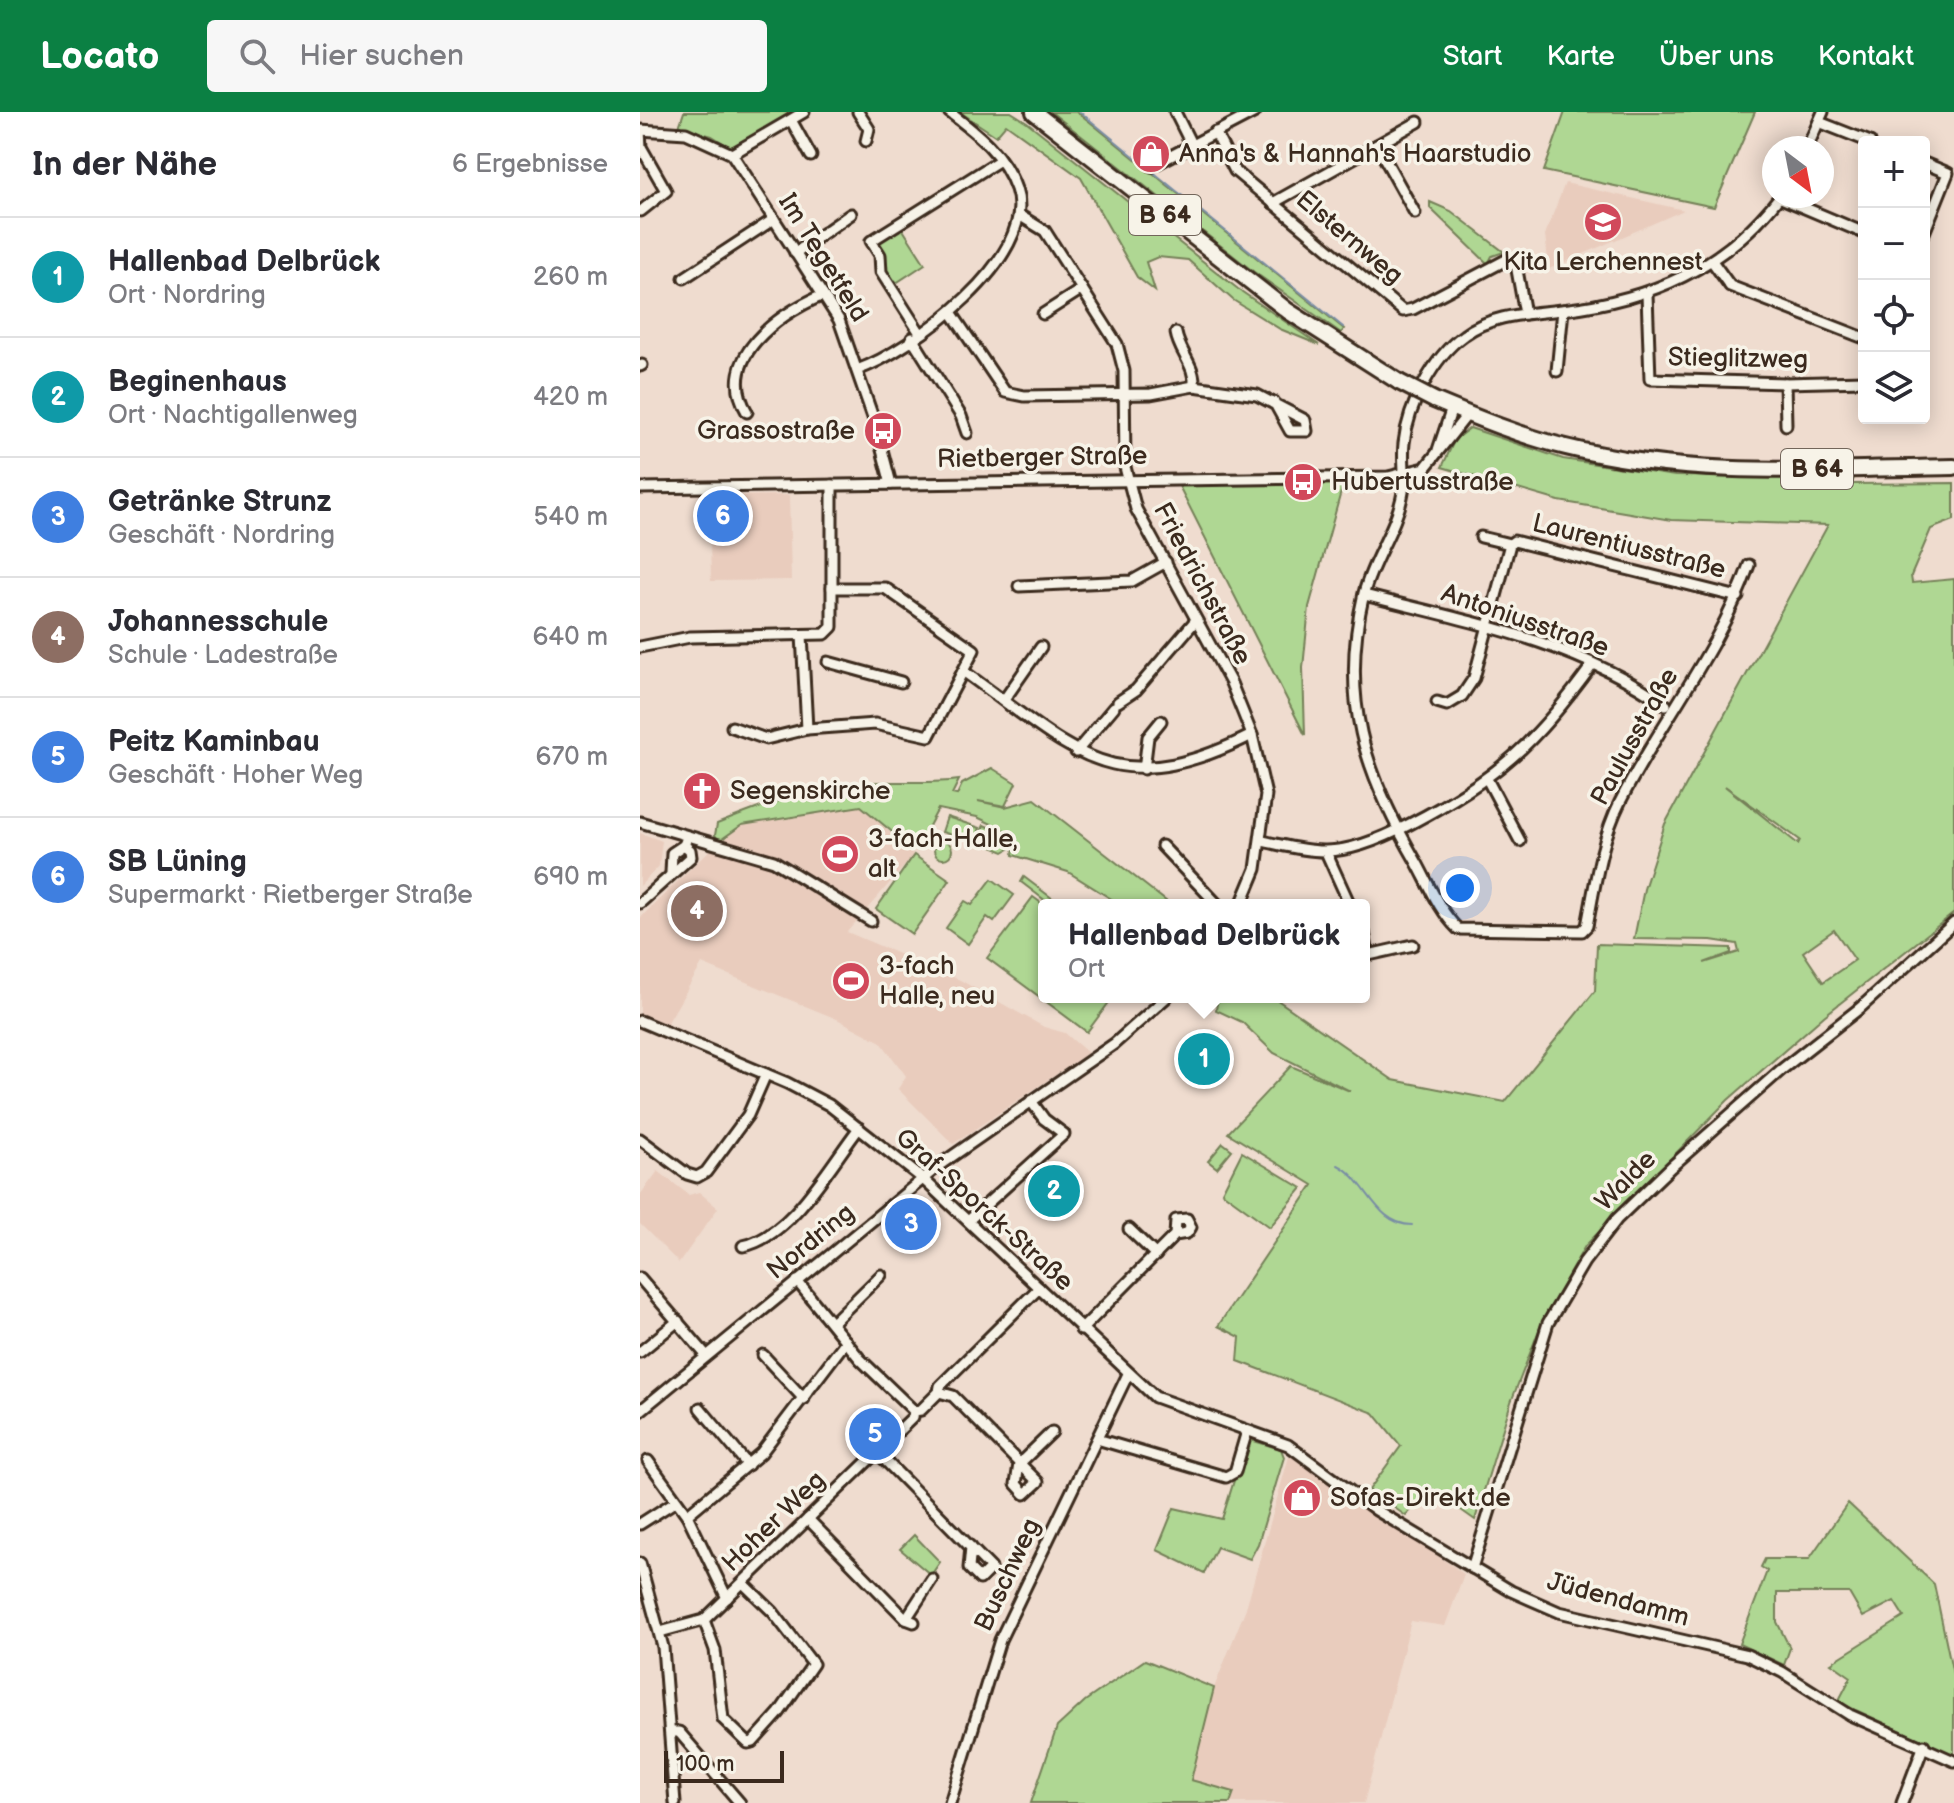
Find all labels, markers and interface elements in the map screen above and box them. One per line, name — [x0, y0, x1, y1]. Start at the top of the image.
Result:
search box — [207, 20, 767, 92]
text: Locato — [40, 34, 159, 79]
icon: search — [235, 34, 279, 78]
text: Hier suchen — [299, 38, 464, 74]
text: Start — [1443, 40, 1502, 73]
text: Karte — [1546, 40, 1615, 73]
text: Über uns — [1659, 40, 1774, 73]
text: Kontakt — [1818, 40, 1914, 73]
shop icon: Anna's & Hannah's Haarstudio — [1130, 133, 1172, 175]
north arrow — [1762, 136, 1834, 208]
map controls — [1858, 136, 1930, 424]
button: + — [1858, 136, 1930, 208]
place label: Anna's & Hannah's Haarstudio — [1179, 139, 1532, 170]
text: In der Nähe — [32, 144, 217, 185]
text: 6 Ergebnisse — [452, 149, 608, 180]
street label: Elsternweg — [1289, 184, 1409, 292]
street label: Im Tegetfeld — [771, 188, 875, 328]
road number: B 64 — [1129, 195, 1201, 235]
school or university icon: Kita Lerchennest — [1582, 201, 1624, 243]
button: − — [1858, 208, 1930, 280]
text: Hallenbad Delbrück — [108, 244, 380, 280]
place label: Kita Lerchennest — [1503, 247, 1703, 278]
text: 1 — [53, 262, 63, 293]
text: 260 m — [533, 262, 608, 293]
text: Ort · Nordring — [108, 280, 266, 311]
button: locate — [1858, 280, 1930, 352]
street label: Stieglitzweg — [1668, 342, 1808, 376]
button: layers — [1858, 352, 1930, 424]
text: Beginenhaus — [108, 364, 287, 400]
text: 2 — [50, 382, 66, 413]
text: 420 m — [533, 382, 608, 413]
text: Ort · Nachtigallenweg — [108, 400, 358, 431]
bus stop icon: Grassostraße — [862, 410, 904, 452]
place label: Grassostraße — [697, 416, 855, 447]
street label: Rietberger Straße — [937, 441, 1147, 475]
road number: B 64 — [1781, 449, 1853, 489]
bus stop icon: Hubertusstraße — [1282, 461, 1324, 503]
place label: Hubertusstraße — [1331, 467, 1514, 498]
text: Getränke Strunz — [108, 484, 331, 520]
pin: 6 — [697, 486, 749, 546]
street label: Friedrichstraße — [1146, 498, 1258, 670]
text: 3 — [50, 502, 66, 533]
text: 540 m — [533, 502, 608, 533]
street label: Laurentiusstraße — [1529, 508, 1729, 586]
text: Geschäft · Nordring — [108, 520, 335, 551]
street label: Antoniusstraße — [1437, 578, 1613, 664]
text: Johannesschule — [108, 604, 328, 640]
text: 4 — [50, 622, 66, 653]
text: 640 m — [532, 622, 608, 653]
text: Schule · Ladestraße — [108, 640, 338, 671]
street label: Paulusstraße — [1585, 663, 1685, 811]
text: Peitz Kaminbau — [108, 724, 320, 760]
text: 5 — [50, 742, 66, 773]
text: 670 m — [536, 742, 608, 773]
text: Geschäft · Hoher Weg — [108, 760, 363, 791]
church icon: Segenskirche — [681, 770, 723, 812]
place label: Segenskirche — [730, 776, 890, 807]
place label: 3-fach-Halle, alt — [868, 824, 1018, 885]
sports icon: 3-fach-Halle, alt — [819, 833, 861, 875]
text: SB Lüning — [108, 844, 247, 880]
text: 6 — [50, 862, 66, 893]
text: 690 m — [533, 862, 608, 893]
your location — [1440, 868, 1480, 908]
text: Supermarkt · Rietberger Straße — [108, 880, 473, 911]
pin: 4 — [671, 881, 723, 941]
popup — [1038, 899, 1370, 1003]
text: Hallenbad Delbrück — [1068, 918, 1340, 954]
place label: 3-fach Halle, neu — [879, 951, 995, 1012]
text: Ort — [1068, 954, 1105, 985]
sports icon: 3-fach Halle, neu — [830, 960, 872, 1002]
pin: 1 — [1178, 1029, 1230, 1089]
street label: Graf-Sporck-Straße — [889, 1122, 1079, 1298]
street label: Walde — [1589, 1144, 1663, 1218]
pin: 2 — [1028, 1161, 1080, 1221]
pin: 3 — [885, 1194, 937, 1254]
street label: Nordring — [761, 1197, 861, 1287]
pin: 5 — [849, 1404, 901, 1464]
street label: Hoher Weg — [716, 1465, 832, 1579]
shop icon: Sofas-Direkt.de — [1281, 1477, 1323, 1519]
place label: Sofas-Direkt.de — [1330, 1483, 1511, 1514]
street label: Buschweg — [968, 1514, 1048, 1636]
street label: Jüdendamm — [1544, 1566, 1692, 1634]
scale bar — [664, 1747, 784, 1783]
text: 100 m — [676, 1751, 735, 1778]

